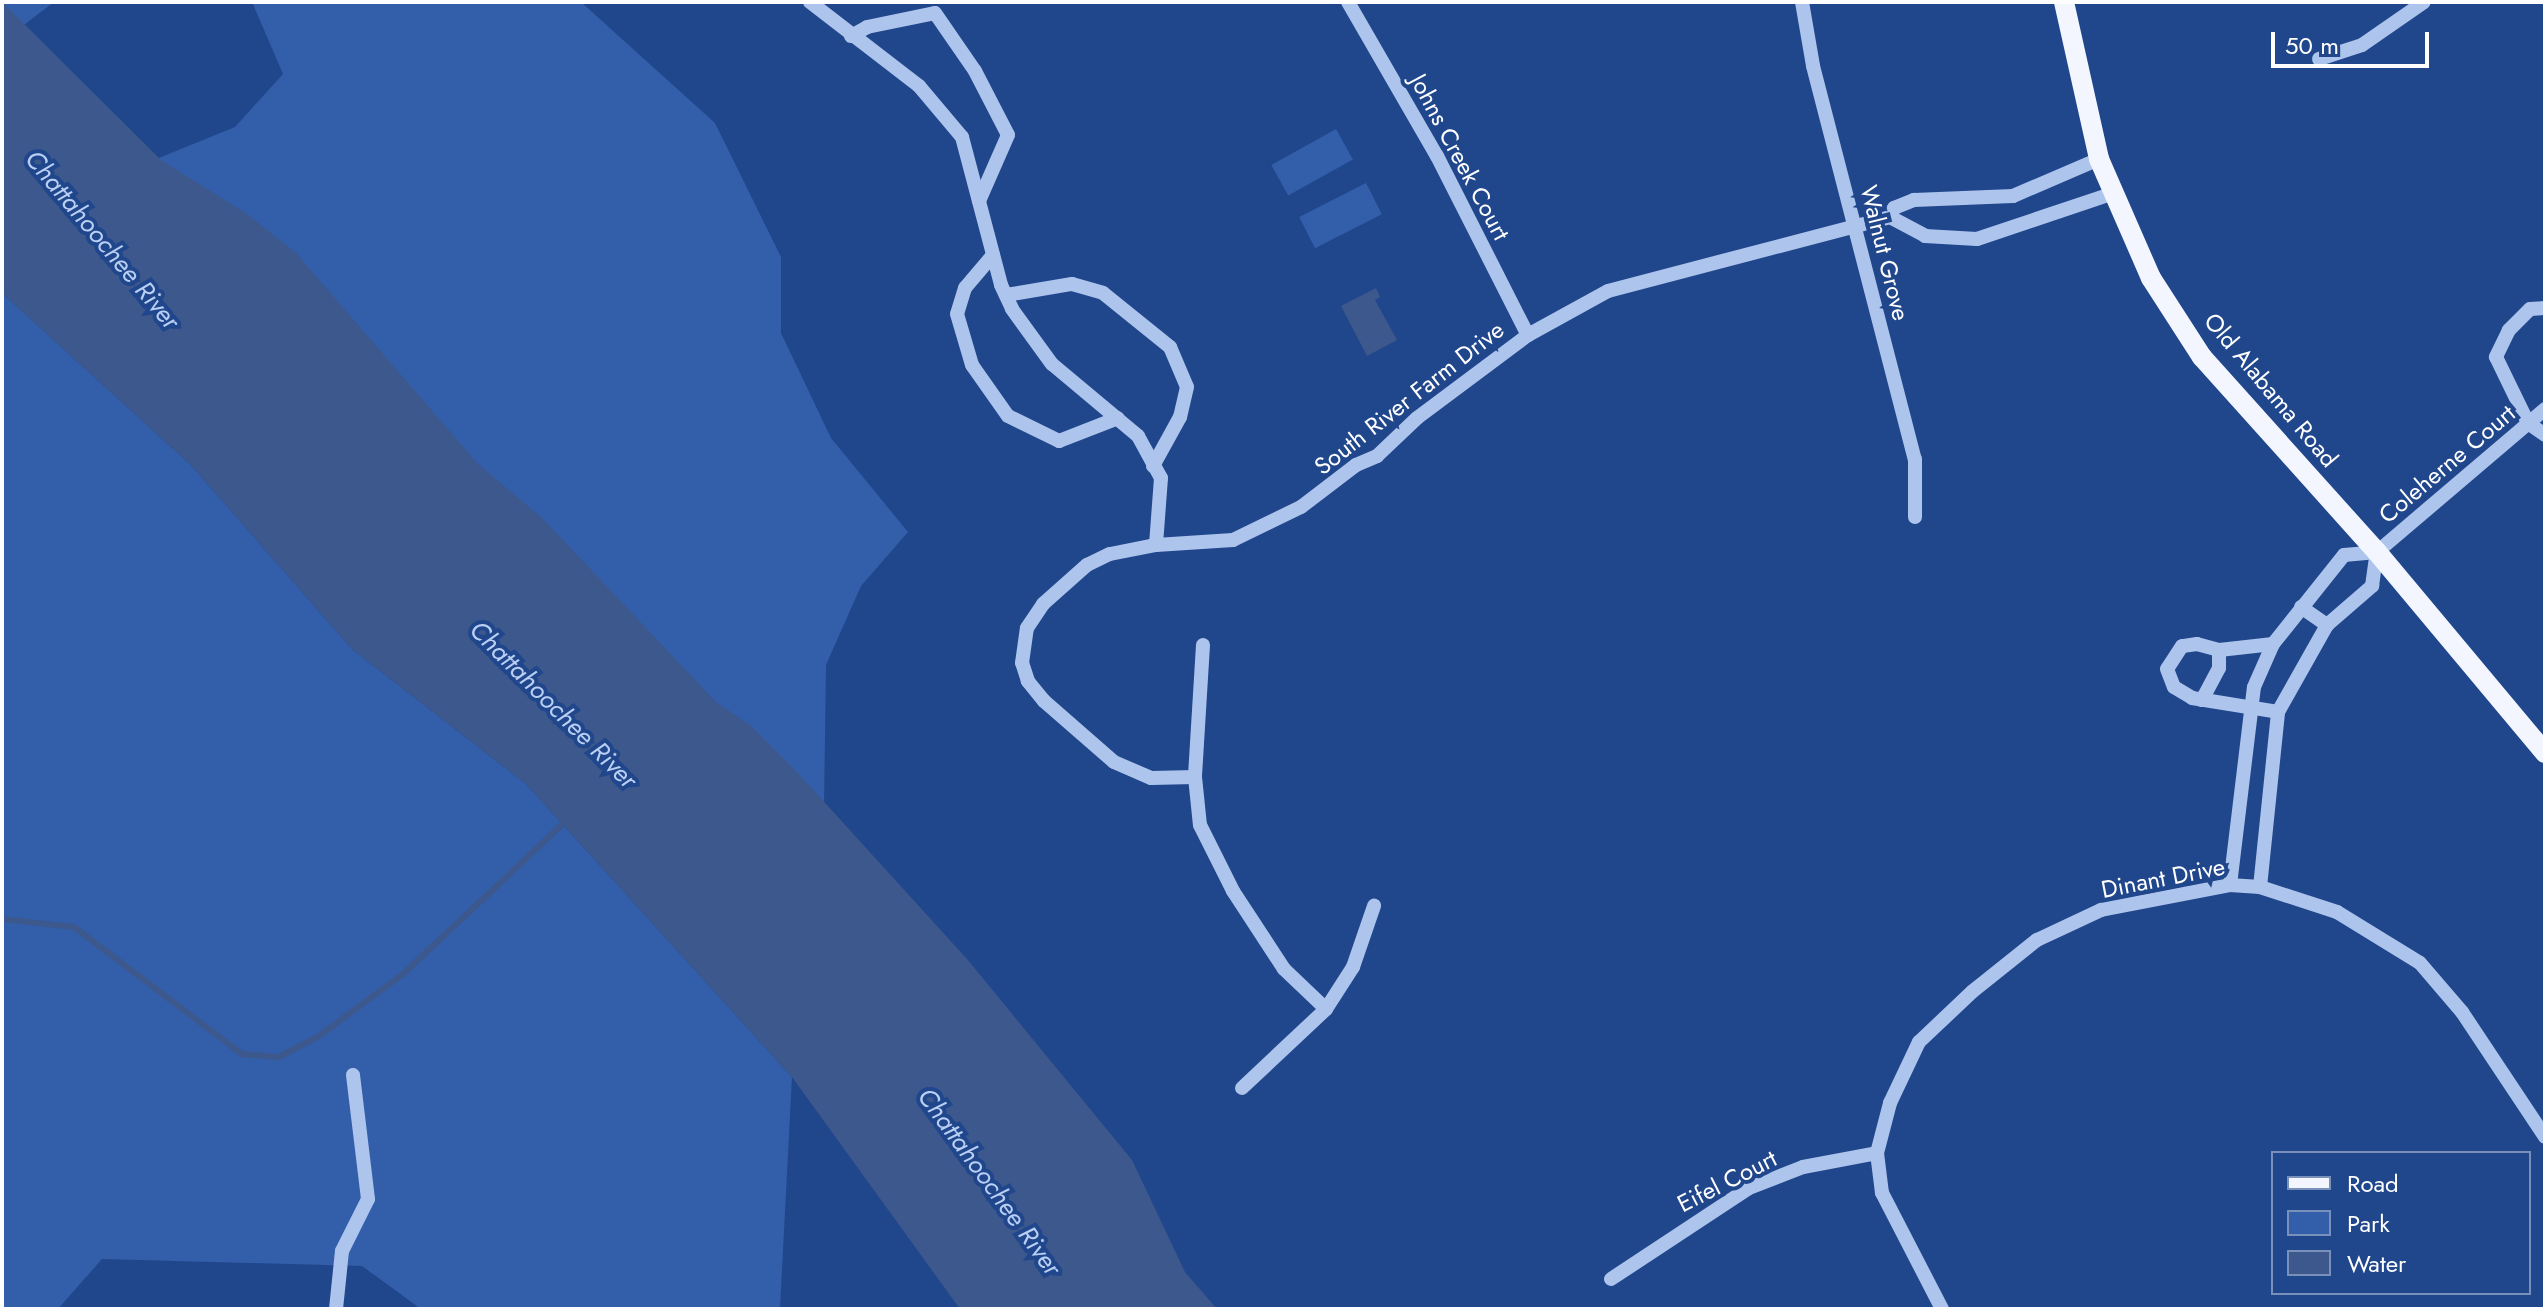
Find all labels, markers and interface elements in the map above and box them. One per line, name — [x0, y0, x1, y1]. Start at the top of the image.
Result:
scale bar — [2275, 16, 2433, 66]
text: 50 m — [2285, 28, 2339, 63]
street label: Johns Creek Court — [1404, 69, 1516, 245]
water label: Chattahoochee River — [18, 144, 186, 336]
street label: Walnut Grove — [1854, 182, 1916, 324]
street label: Old Alabama Road — [2198, 307, 2344, 473]
street label: South River Farm Drive — [1309, 315, 1509, 481]
street label: Coleherne Court — [2373, 399, 2521, 529]
water label: Chattahoochee River — [463, 615, 643, 795]
street label: Dinant Drive — [2099, 852, 2227, 904]
water label: Chattahoochee River — [910, 1082, 1068, 1282]
street label: Eifel Court — [1673, 1144, 1781, 1218]
legend — [2271, 1151, 2531, 1295]
text: Road — [2347, 1166, 2399, 1201]
text: Park — [2347, 1206, 2390, 1241]
text: Water — [2347, 1246, 2406, 1281]

